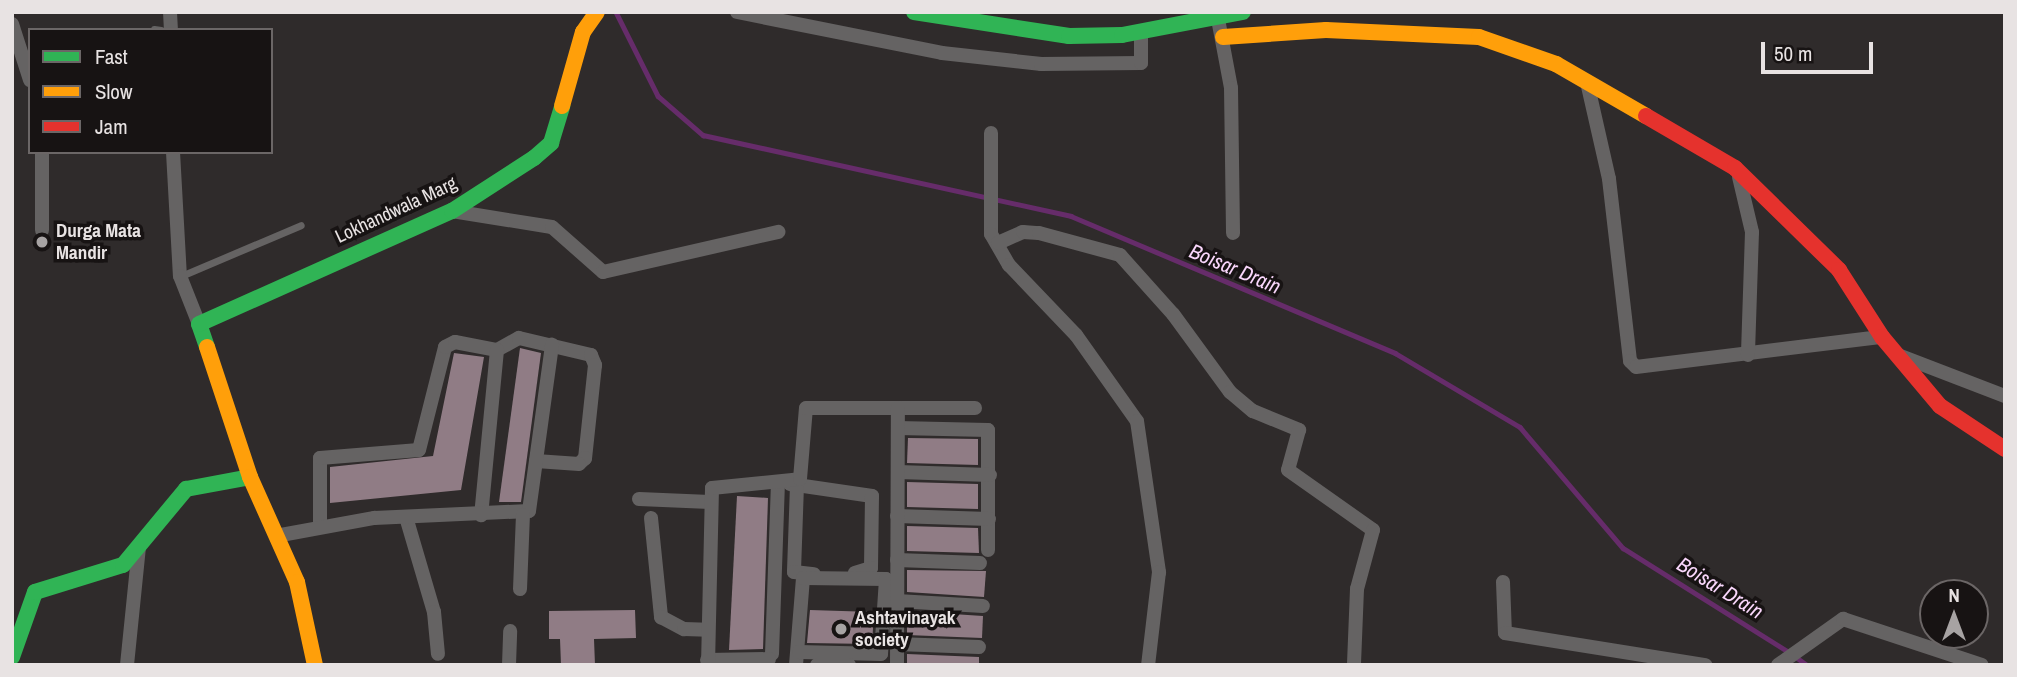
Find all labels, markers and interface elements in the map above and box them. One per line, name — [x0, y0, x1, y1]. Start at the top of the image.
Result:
legend — [28, 28, 273, 154]
scale bar — [1765, 28, 1877, 72]
text: 50 m — [1774, 39, 1812, 68]
text: Fast — [95, 42, 128, 71]
text: Slow — [95, 77, 132, 106]
text: Jam — [95, 112, 128, 141]
street label: Lokhandwala Marg — [332, 172, 460, 248]
place label: Durga Mata Mandir — [56, 220, 141, 264]
marker: Durga Mata Mandir — [34, 234, 50, 250]
water label: Boisar Drain — [1186, 239, 1284, 299]
water label: Boisar Drain — [1672, 552, 1768, 624]
north arrow — [1919, 579, 1989, 649]
text: N — [1948, 582, 1960, 608]
place label: Ashtavinayak society — [855, 607, 955, 651]
marker: Ashtavinayak society — [833, 621, 849, 637]

